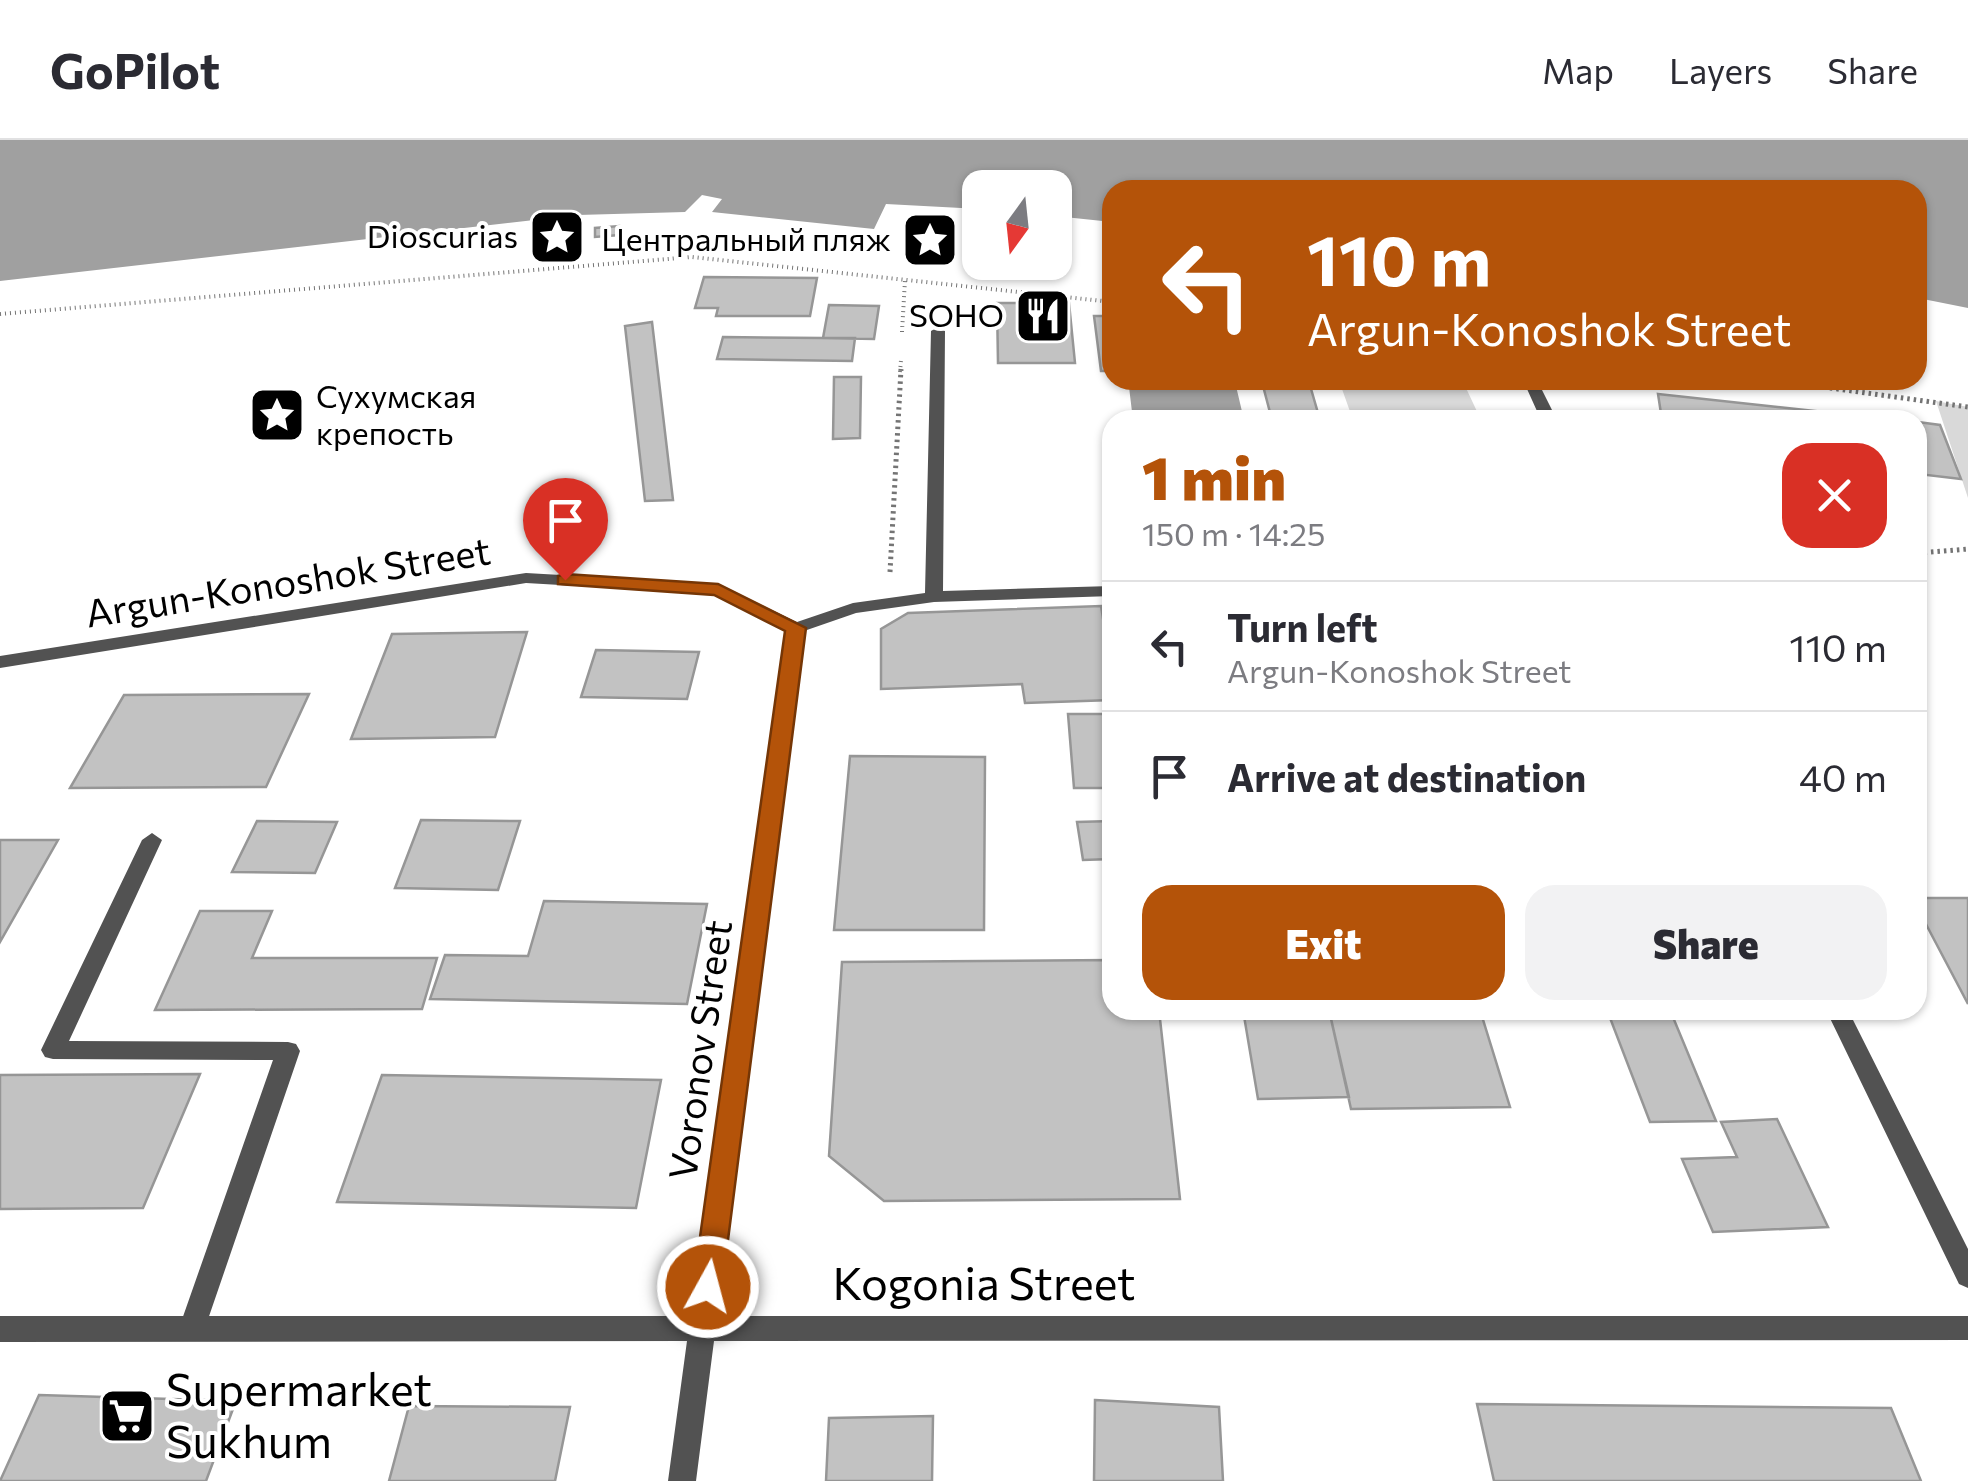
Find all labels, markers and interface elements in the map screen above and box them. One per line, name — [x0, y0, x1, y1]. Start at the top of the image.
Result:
text: GoPilot — [50, 40, 220, 99]
text: Map — [1542, 48, 1614, 91]
text: Layers — [1669, 48, 1772, 91]
text: Share — [1827, 48, 1918, 91]
north arrow — [962, 170, 1072, 280]
map controls — [962, 170, 1072, 280]
place icon: Dioscurias — [527, 207, 587, 267]
place icon: Центральный пляж — [900, 210, 960, 270]
place label: Dioscurias — [367, 215, 518, 255]
text: 110 m — [1307, 215, 1491, 300]
place label: Центральный пляж — [601, 218, 891, 258]
icon: left — [1142, 220, 1272, 350]
restaurant icon: SOHO — [1013, 286, 1073, 346]
place label: SOHO — [909, 294, 1004, 334]
text: Argun-Konoshok Street — [1307, 300, 1791, 355]
place label: Сухумская крепость — [316, 375, 476, 452]
place icon: Сухумская крепость — [247, 385, 307, 445]
text: 1 min — [1142, 439, 1286, 512]
button: close — [1782, 443, 1887, 548]
pin — [523, 478, 608, 581]
icon: arrive — [538, 493, 593, 548]
text: 150 m · 14:25 — [1142, 513, 1325, 553]
street label: Argun-Konoshok Street — [82, 525, 493, 636]
text: Turn left — [1227, 603, 1378, 650]
icon: left — [1142, 619, 1197, 674]
text: 110 m — [1789, 623, 1887, 670]
text: Argun-Konoshok Street — [1227, 650, 1571, 690]
icon: arrive — [1142, 749, 1197, 804]
text: Arrive at destination — [1227, 753, 1586, 800]
text: 40 m — [1799, 753, 1887, 800]
button: Exit — [1142, 885, 1505, 1000]
button: Share — [1525, 885, 1887, 1000]
street label: Voronov Street — [657, 917, 740, 1182]
position arrow — [656, 1235, 760, 1339]
street label: Kogonia Street — [832, 1254, 1136, 1309]
place label: Supermarket Sukhum — [166, 1360, 432, 1467]
supermarket icon: Supermarket Sukhum — [97, 1386, 157, 1446]

